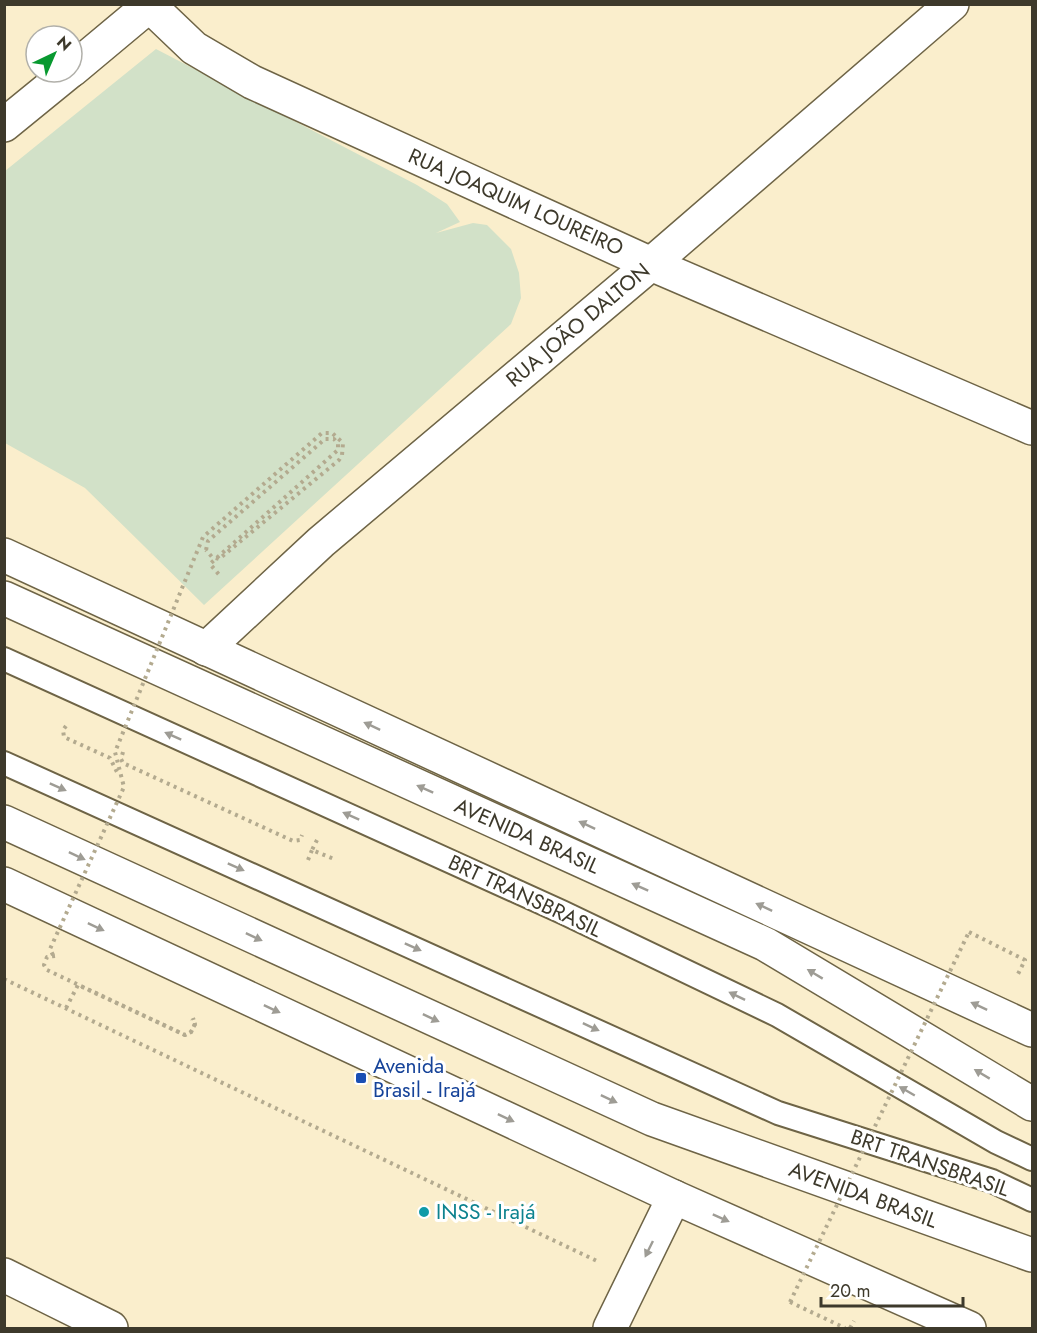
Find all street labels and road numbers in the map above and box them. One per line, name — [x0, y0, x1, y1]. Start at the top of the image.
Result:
street label: RUA JOAQUIM LOUREIRO — [404, 141, 628, 263]
street label: RUA JOÃO DALTON — [500, 256, 656, 394]
street label: AVENIDA BRASIL — [450, 791, 605, 882]
street label: BRT TRANSBRASIL — [443, 847, 607, 945]
street label: BRT TRANSBRASIL — [847, 1122, 1014, 1204]
street label: AVENIDA BRASIL — [785, 1154, 942, 1236]

